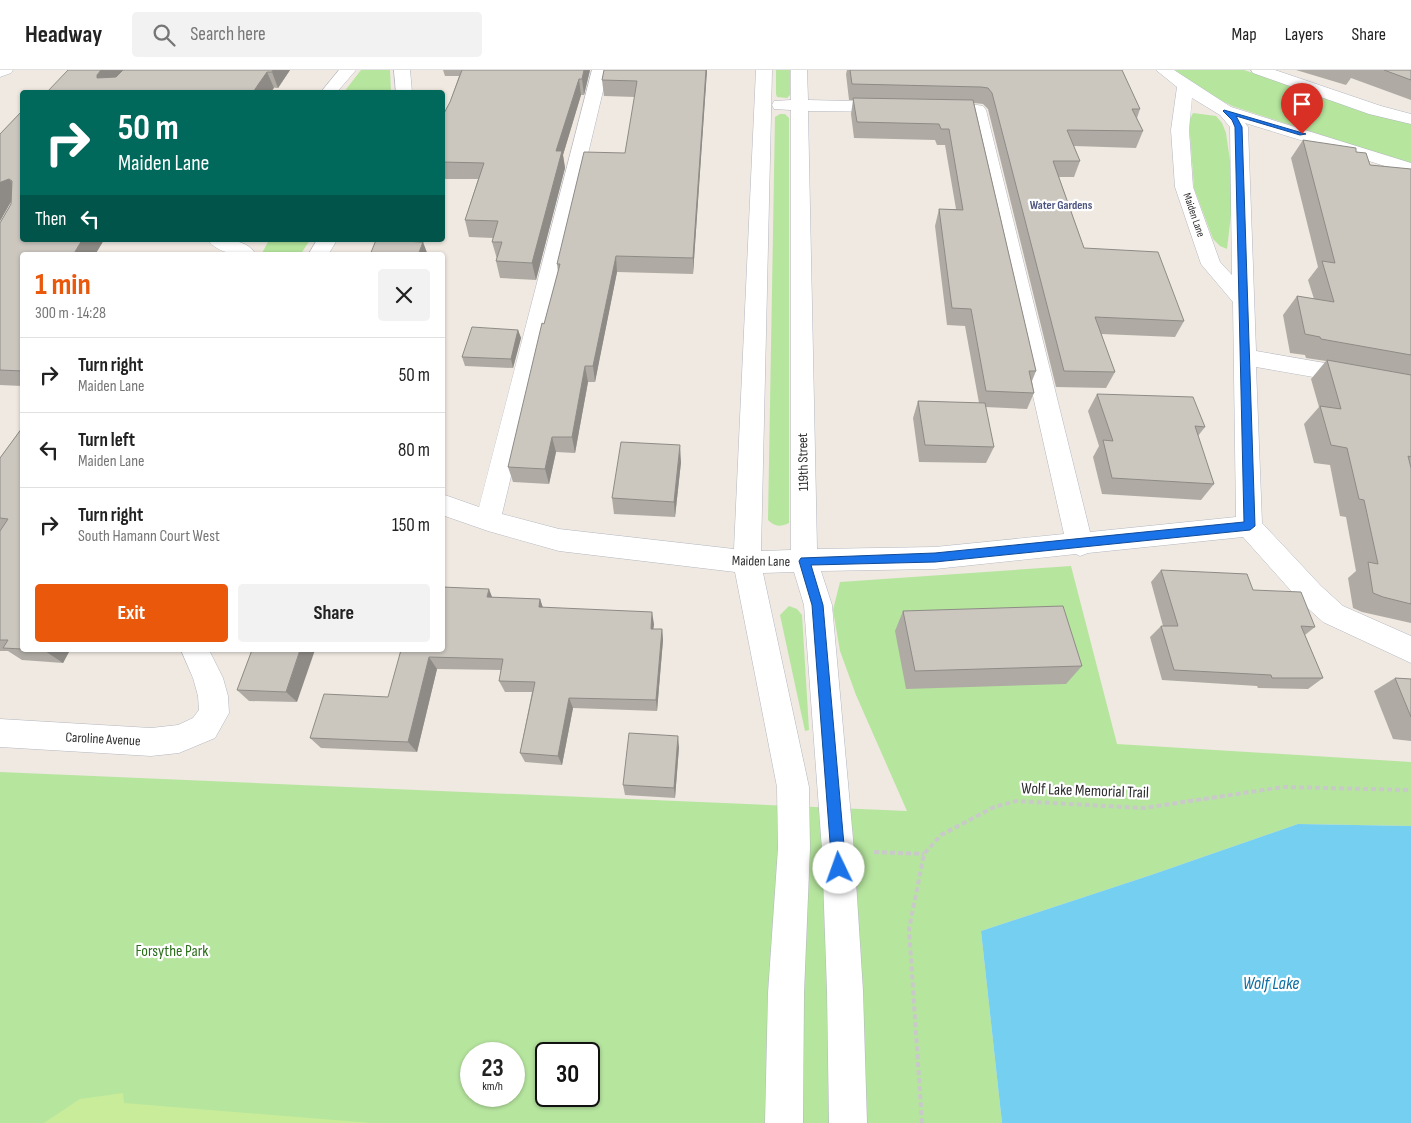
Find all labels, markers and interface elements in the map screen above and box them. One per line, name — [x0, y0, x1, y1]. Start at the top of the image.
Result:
search box — [132, 12, 482, 57]
text: Headway — [25, 20, 102, 49]
icon: search — [150, 21, 178, 49]
text: Search here — [190, 23, 266, 46]
text: Map — [1232, 24, 1257, 45]
text: Layers — [1285, 24, 1324, 45]
text: Share — [1352, 24, 1386, 45]
pin — [1281, 83, 1323, 134]
icon: arrive — [1288, 90, 1316, 118]
text: 50 m — [118, 107, 179, 150]
icon: right — [35, 110, 100, 175]
text: Maiden Lane — [118, 150, 209, 177]
street label: Maiden Lane — [1180, 191, 1208, 239]
district label: Water Gardens — [1030, 198, 1093, 213]
icon: left — [76, 205, 104, 233]
text: Then — [35, 208, 66, 231]
text: 1 min — [35, 267, 91, 303]
button: close — [378, 269, 430, 321]
text: 300 m · 14:28 — [35, 304, 106, 323]
text: Turn right — [78, 354, 143, 377]
icon: right — [35, 361, 63, 389]
text: 50 m — [399, 364, 430, 387]
text: Maiden Lane — [78, 377, 145, 396]
text: Turn left — [78, 429, 135, 452]
street label: 119th Street — [794, 433, 812, 491]
icon: left — [35, 436, 63, 464]
text: 80 m — [398, 439, 430, 462]
text: Maiden Lane — [78, 452, 145, 471]
text: Turn right — [78, 504, 143, 527]
icon: right — [35, 511, 63, 539]
text: 150 m — [392, 514, 430, 537]
text: South Hamann Court West — [78, 527, 220, 546]
street label: Maiden Lane — [732, 552, 790, 570]
button: Exit — [35, 584, 228, 642]
button: Share — [238, 584, 430, 642]
street label: Caroline Avenue — [65, 729, 141, 749]
street label: Wolf Lake Memorial Trail — [1021, 779, 1149, 803]
position arrow — [812, 841, 864, 893]
park label: Forsythe Park — [136, 942, 208, 961]
water label: Wolf Lake — [1243, 973, 1299, 994]
speed limit sign: 30 — [535, 1042, 600, 1107]
text: 23 — [481, 1053, 504, 1084]
text: km/h — [482, 1079, 503, 1094]

